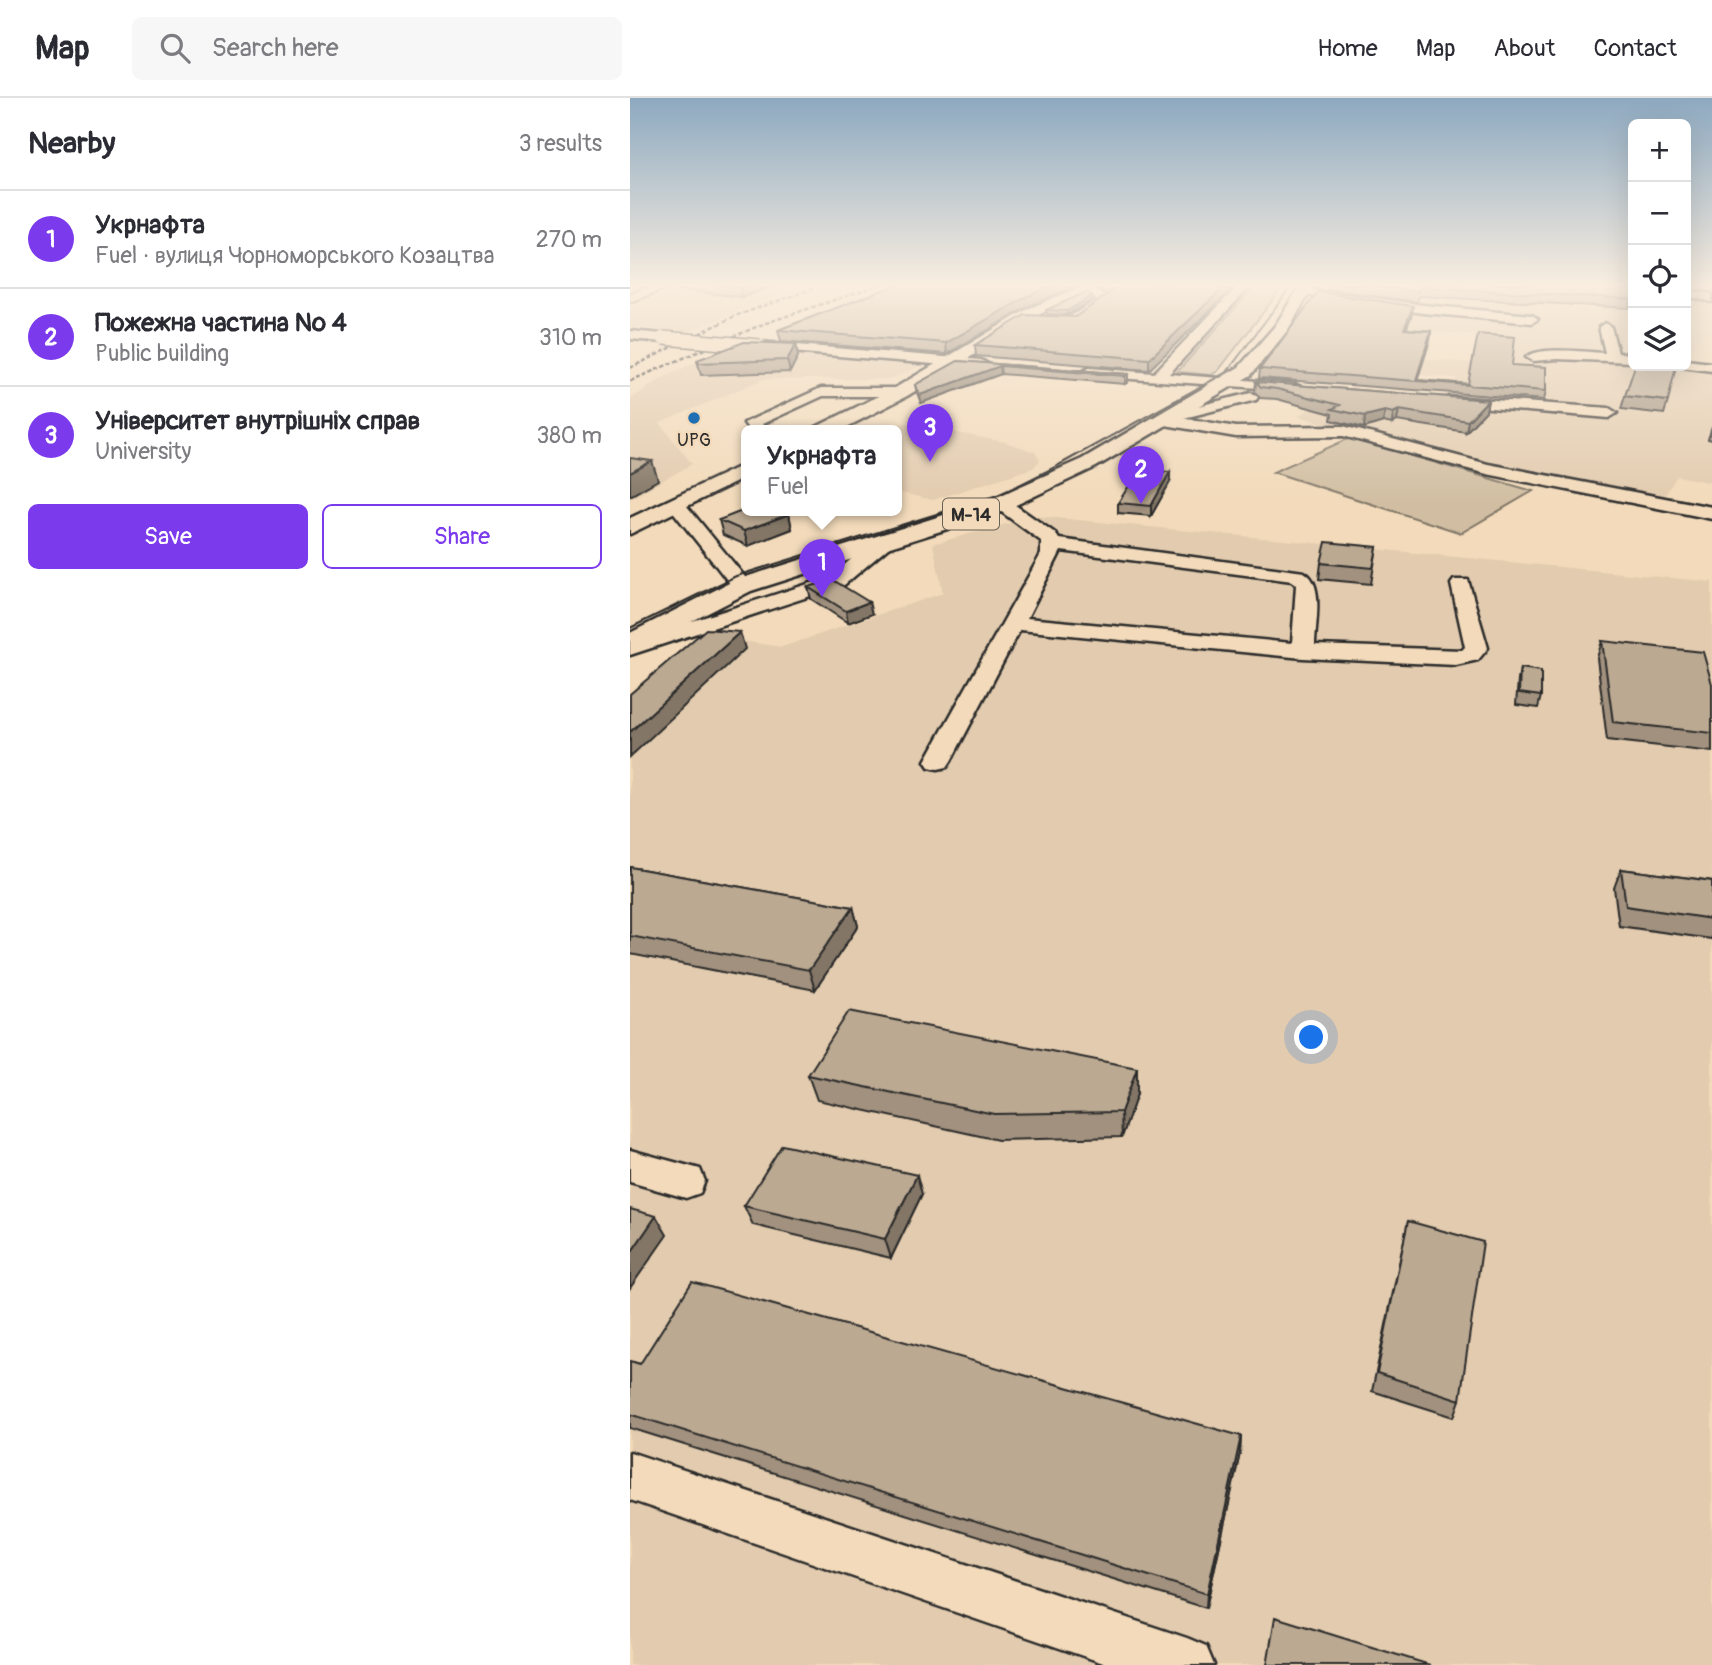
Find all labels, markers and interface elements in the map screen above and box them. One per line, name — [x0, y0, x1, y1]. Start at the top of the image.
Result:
search box — [132, 17, 622, 80]
text: Map — [35, 28, 90, 69]
icon: search — [156, 29, 194, 67]
text: Search here — [212, 32, 339, 64]
text: Home — [1317, 34, 1378, 63]
text: Map — [1416, 34, 1456, 63]
text: About — [1494, 34, 1556, 63]
text: Contact — [1594, 34, 1677, 63]
map controls — [1628, 119, 1691, 371]
button: + — [1628, 119, 1691, 182]
text: Nearby — [28, 125, 115, 162]
text: 3 results — [519, 129, 602, 158]
button: − — [1628, 182, 1691, 245]
text: Укрнафта — [95, 209, 205, 241]
text: 1 — [47, 225, 56, 254]
text: 270 m — [536, 225, 602, 254]
text: Fuel · вулиця Чорноморського Козацтва — [95, 241, 495, 270]
button: locate — [1628, 245, 1691, 308]
text: Пожежна частина № 4 — [95, 307, 347, 339]
button: layers — [1628, 308, 1691, 371]
text: 2 — [45, 323, 57, 352]
text: 310 m — [539, 323, 602, 352]
text: Public building — [95, 339, 229, 368]
pin: 3 — [907, 404, 953, 462]
text: Університет внутрішніх справ — [95, 405, 420, 437]
marker: UPG — [686, 410, 702, 426]
text: 3 — [45, 421, 57, 450]
text: 380 m — [536, 421, 602, 450]
popup — [741, 425, 902, 516]
place label: UPG — [677, 429, 711, 452]
text: University — [95, 437, 191, 466]
text: Укрнафта — [767, 440, 876, 472]
pin: 2 — [1118, 446, 1164, 504]
text: Fuel — [767, 472, 809, 501]
road number: М-14 — [943, 498, 999, 530]
button: Save — [28, 504, 308, 569]
button: Share — [322, 504, 602, 569]
pin: 1 — [799, 539, 845, 597]
your location — [1294, 1020, 1328, 1054]

